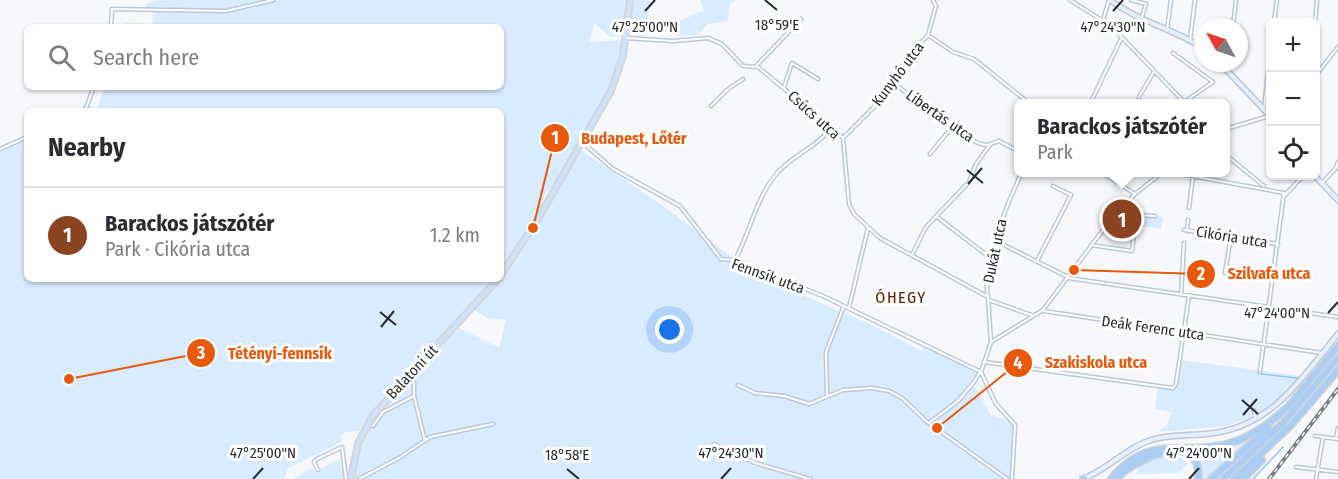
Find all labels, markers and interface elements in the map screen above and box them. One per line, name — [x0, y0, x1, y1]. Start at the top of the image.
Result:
text: 18°59'E — [755, 16, 799, 34]
text: 47°25'00"N — [612, 18, 678, 36]
text: 47°24'30"N — [1080, 18, 1146, 36]
north arrow — [1194, 18, 1248, 72]
map controls — [1266, 18, 1320, 180]
button: + — [1266, 18, 1320, 72]
search box — [24, 24, 504, 90]
street label: Kunyhó utca — [868, 38, 928, 110]
icon: search — [45, 41, 78, 74]
text: Search here — [93, 44, 199, 71]
button: − — [1266, 72, 1320, 126]
street label: Libertás utca — [902, 86, 978, 146]
street label: Csúcs utca — [784, 87, 844, 143]
popup — [1014, 99, 1230, 177]
text: Barackos játszótér — [1037, 113, 1207, 140]
callout: Budapest, Lőtér — [540, 121, 699, 155]
button: locate — [1266, 126, 1320, 180]
text: 1 — [551, 127, 559, 149]
text: Budapest, Lőtér — [581, 129, 687, 148]
text: Nearby — [48, 132, 125, 163]
text: Park — [1037, 140, 1073, 164]
pin: 1 — [1102, 196, 1142, 242]
text: Barackos játszótér — [105, 210, 274, 237]
street label: Dukát utca — [979, 217, 1011, 285]
street label: Cikória utca — [1195, 222, 1269, 252]
text: 1 — [63, 223, 72, 247]
text: 1.2 km — [430, 223, 480, 247]
text: Park · Cikória utca — [105, 237, 250, 261]
street label: Fennsík utca — [729, 254, 807, 298]
callout: Szilvafa utca — [1186, 257, 1323, 291]
text: 2 — [1196, 263, 1205, 285]
text: Szilvafa utca — [1228, 264, 1311, 283]
district label: ÓHEGY — [875, 288, 927, 307]
text: 47°24'00"N — [1244, 304, 1310, 322]
street label: Deák Ferenc utca — [1100, 312, 1206, 344]
your location — [655, 315, 684, 344]
callout: Tétényi-fennsík — [186, 336, 344, 370]
street label: Balatoni út — [383, 341, 442, 403]
text: 3 — [196, 342, 206, 364]
text: Tétényi-fennsík — [228, 344, 333, 363]
callout: Szakiskola utca — [1003, 346, 1159, 380]
text: 4 — [1013, 352, 1023, 374]
text: Szakiskola utca — [1045, 353, 1147, 372]
text: 47°25'00"N — [230, 444, 296, 462]
text: 47°24'30"N — [698, 444, 764, 462]
text: 47°24'00"N — [1166, 444, 1232, 462]
text: 18°58'E — [545, 446, 589, 464]

